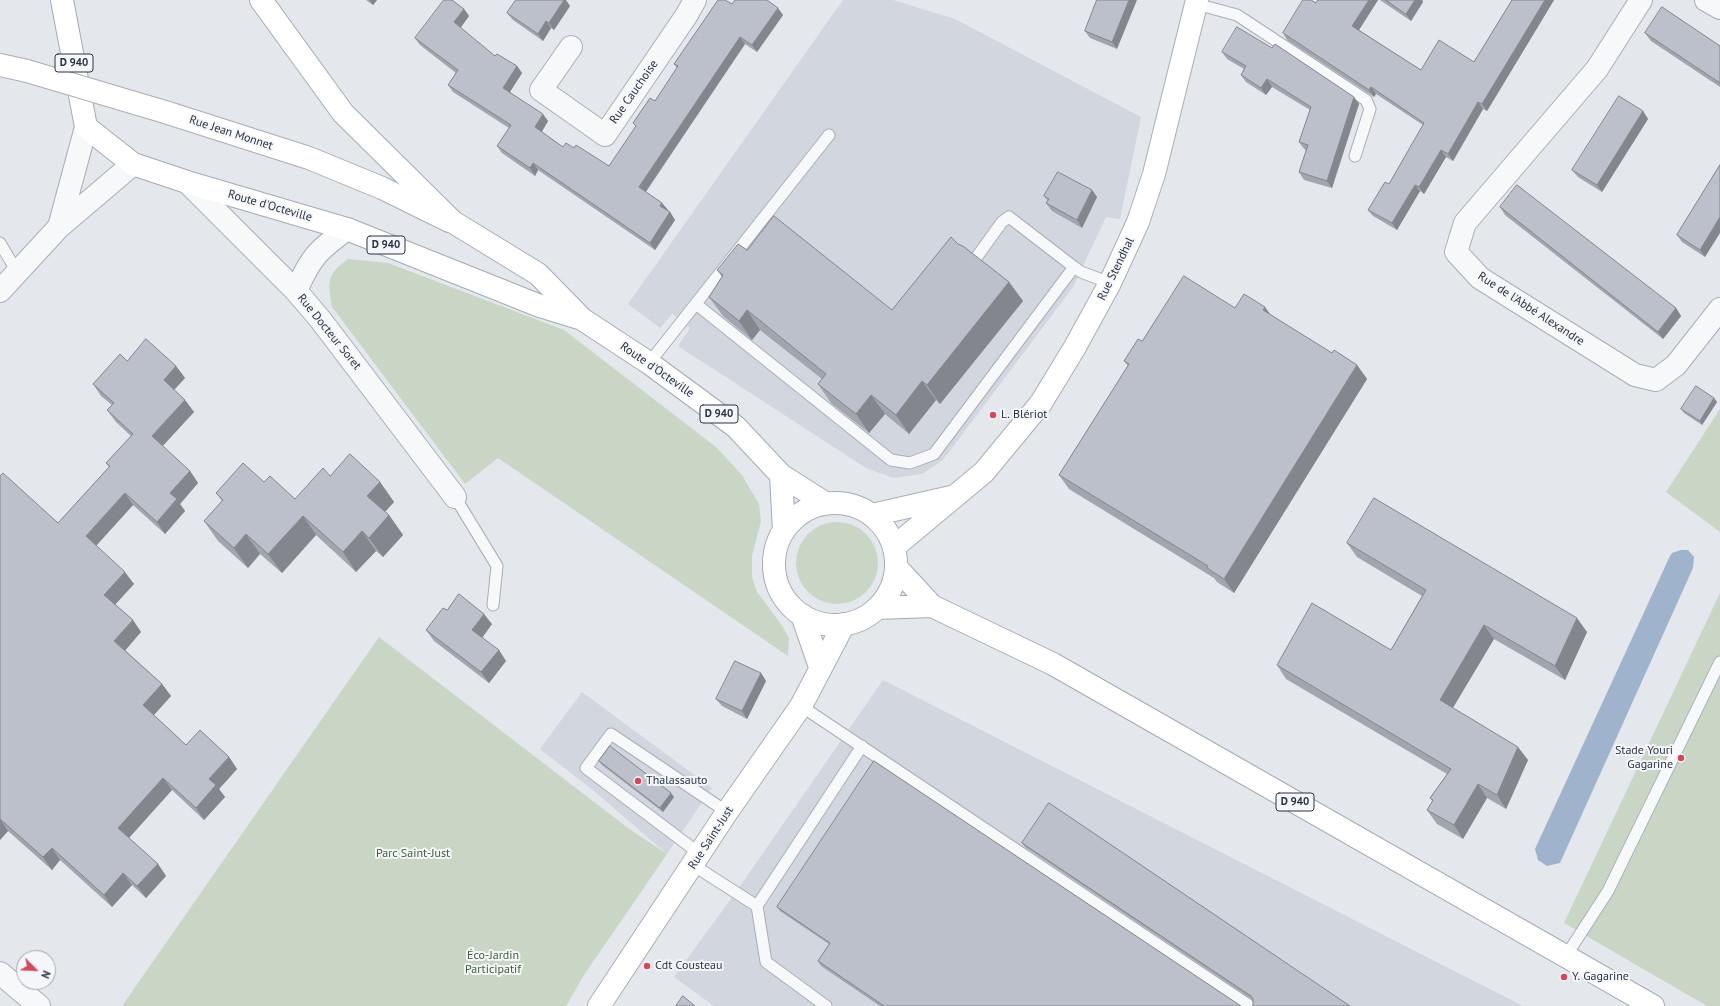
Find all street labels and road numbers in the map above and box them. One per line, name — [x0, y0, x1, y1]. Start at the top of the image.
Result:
road number: D 940 — [55, 54, 93, 72]
street label: Rue Cauchoise — [607, 57, 661, 127]
street label: Rue Jean Monnet — [187, 113, 275, 153]
street label: Route d'Octeville — [226, 187, 314, 225]
street label: Rue Stendhal — [1095, 235, 1137, 303]
road number: D 940 — [367, 236, 405, 254]
street label: Rue de l'Abbé Alexandre — [1475, 269, 1587, 349]
street label: Rue Docteur Soret — [294, 291, 364, 373]
street label: Route d'Octeville — [617, 339, 697, 401]
road number: D 940 — [700, 405, 738, 423]
road number: D 940 — [1276, 793, 1314, 811]
street label: Rue Saint-Just — [685, 804, 737, 872]

